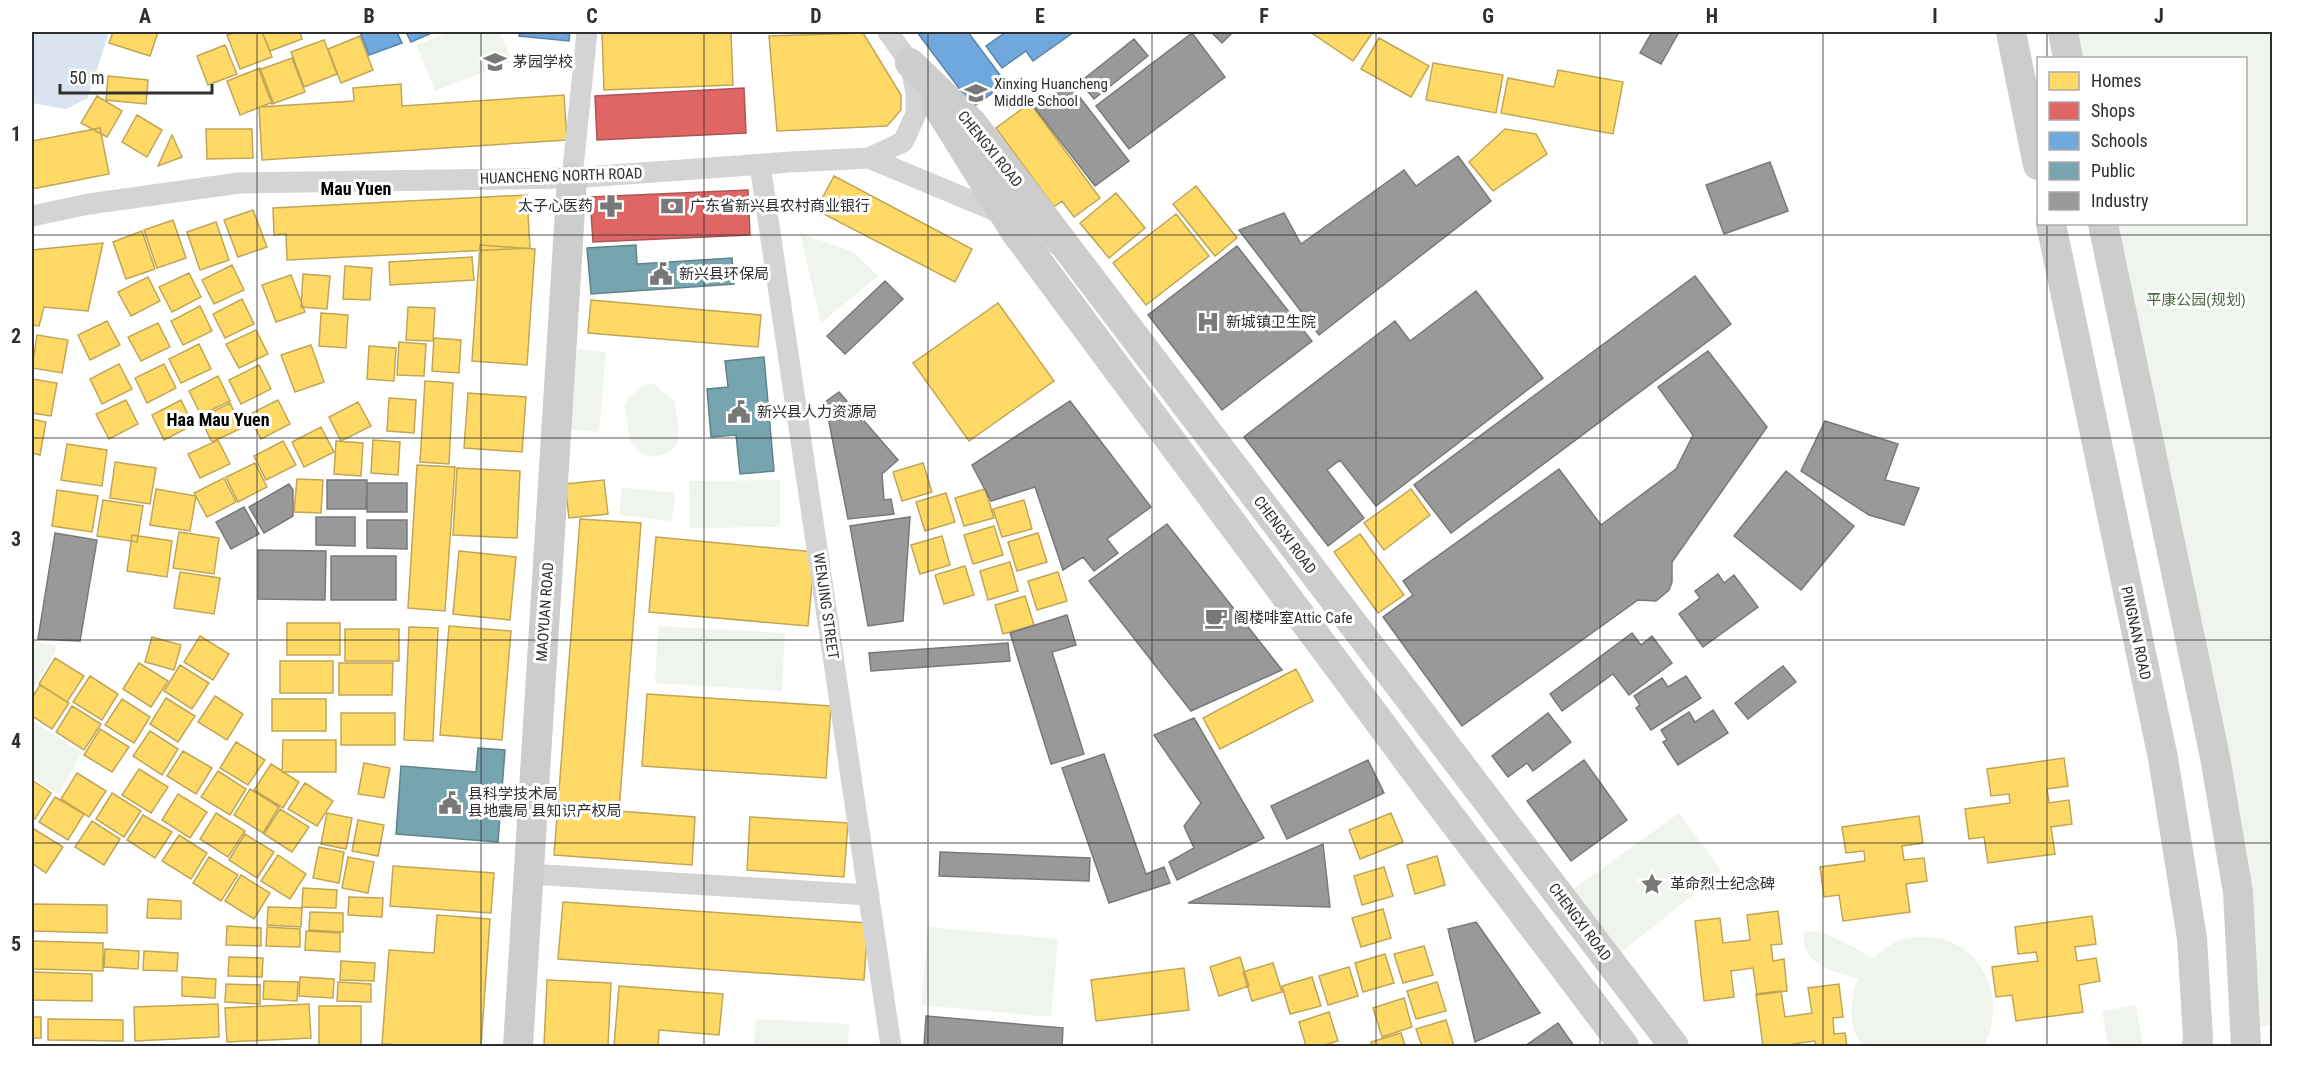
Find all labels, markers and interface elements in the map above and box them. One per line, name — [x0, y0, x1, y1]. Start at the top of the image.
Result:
text: A — [139, 4, 151, 28]
text: B — [363, 4, 375, 28]
text: C — [586, 4, 598, 28]
text: D — [810, 4, 822, 28]
text: E — [1035, 4, 1045, 28]
text: F — [1259, 4, 1269, 28]
text: G — [1482, 4, 1494, 28]
text: H — [1706, 4, 1718, 28]
text: I — [1932, 4, 1938, 28]
text: J — [2154, 4, 2164, 28]
school or university icon: 茅园学校 — [482, 49, 508, 75]
place label: 茅园学校 — [513, 53, 573, 71]
scale bar — [60, 57, 212, 95]
legend — [2037, 57, 2247, 225]
text: 50 m — [69, 67, 104, 88]
text: Homes — [2091, 70, 2141, 91]
place label: Xinxing Huancheng Middle School — [994, 75, 1108, 110]
school or university icon: Xinxing Huancheng Middle School — [963, 80, 989, 106]
text: Shops — [2091, 100, 2135, 121]
street label: CHENGXI ROAD — [954, 107, 1026, 191]
text: 1 — [11, 122, 21, 146]
text: Schools — [2091, 130, 2148, 151]
text: Public — [2091, 160, 2135, 181]
street label: HUANCHENG NORTH ROAD — [479, 164, 643, 188]
district label: Mau Yuen — [321, 178, 391, 199]
text: Industry — [2091, 190, 2149, 211]
pharmacy icon: 太子心医药 — [598, 193, 624, 219]
bank icon: 广东省新兴县农村商业银行 — [659, 193, 685, 219]
place label: 太子心医药 — [518, 197, 593, 215]
place label: 广东省新兴县农村商业银行 — [690, 197, 870, 215]
public building icon: 新兴县环保局 — [648, 261, 674, 287]
place label: 新兴县环保局 — [679, 265, 769, 283]
park label: 平康公园(规划) — [2146, 291, 2246, 309]
hospital icon: 新城镇卫生院 — [1195, 309, 1221, 335]
place label: 新城镇卫生院 — [1226, 313, 1316, 331]
text: 2 — [11, 324, 21, 348]
public building icon: 新兴县人力资源局 — [726, 399, 752, 425]
place label: 新兴县人力资源局 — [757, 403, 877, 421]
district label: Haa Mau Yuen — [166, 409, 270, 430]
street label: CHENGXI ROAD — [1250, 492, 1320, 578]
text: 3 — [11, 527, 21, 551]
street label: WENJING STREET — [810, 552, 842, 661]
street label: MAOYUAN ROAD — [533, 562, 557, 662]
street label: PINGNAN ROAD — [2117, 585, 2155, 681]
cafe icon: 阁楼啡室Attic Cafe — [1203, 605, 1229, 631]
place label: 阁楼啡室Attic Cafe — [1234, 609, 1353, 627]
text: 4 — [11, 729, 21, 753]
place label: 县科学技术局 县地震局 县知识产权局 — [468, 785, 621, 820]
public building icon: 县科学技术局 县地震局 县知识产权局 — [437, 790, 463, 816]
place icon: 革命烈士纪念碑 — [1639, 871, 1665, 897]
place label: 革命烈士纪念碑 — [1670, 875, 1775, 893]
street label: CHENGXI ROAD — [1545, 879, 1615, 965]
text: 5 — [11, 932, 21, 956]

